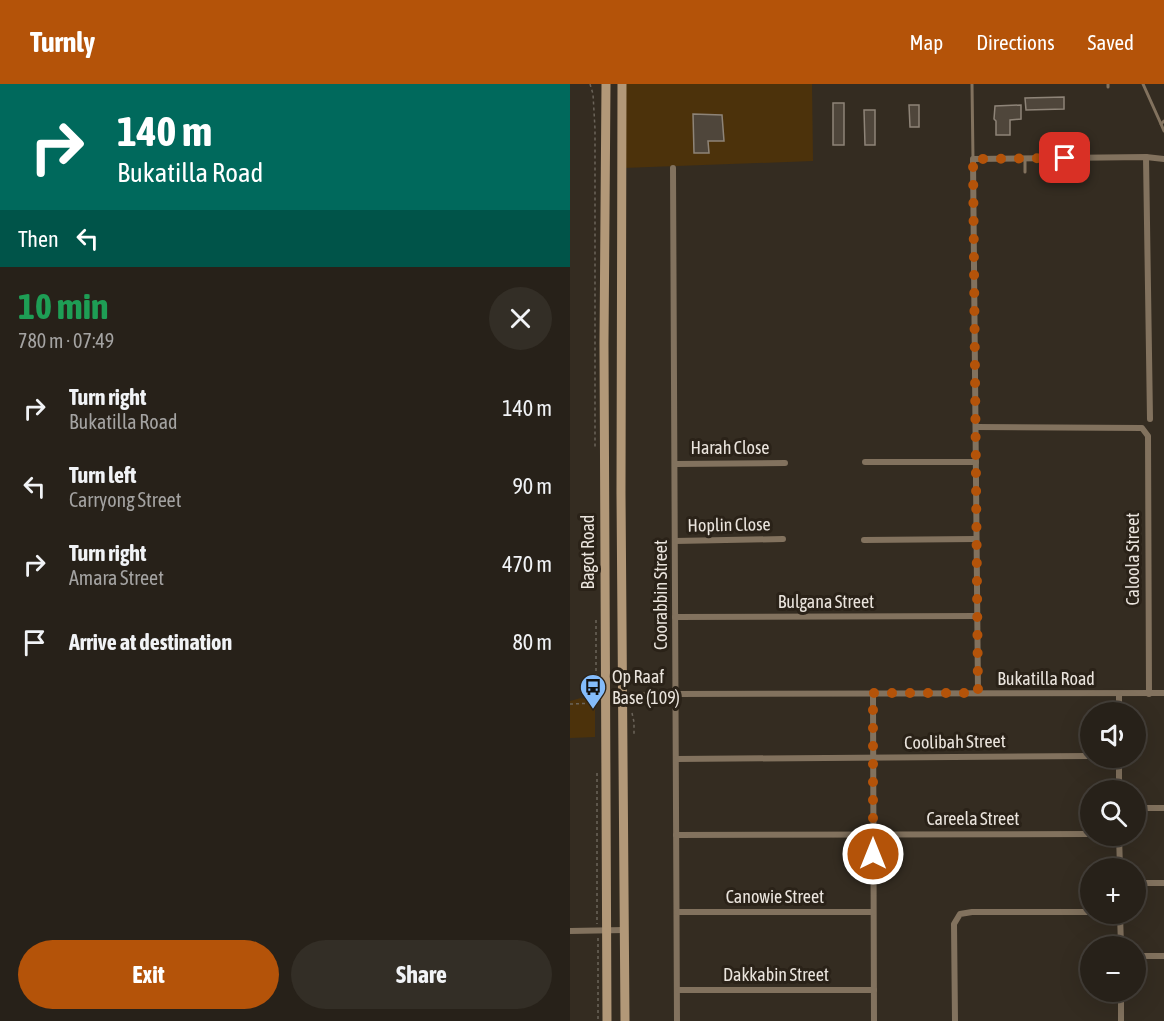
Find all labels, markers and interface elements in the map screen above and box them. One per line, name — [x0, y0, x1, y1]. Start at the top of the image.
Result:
text: Turnly — [30, 26, 95, 58]
text: Map — [909, 30, 943, 54]
text: Directions — [976, 30, 1055, 54]
text: Saved — [1088, 30, 1134, 54]
text: 140 m — [117, 107, 212, 155]
icon: right — [18, 108, 96, 186]
pin — [1039, 132, 1090, 183]
icon: arrive — [1048, 141, 1081, 174]
text: Bukatilla Road — [117, 157, 263, 188]
icon: left — [71, 222, 104, 255]
text: Then — [18, 226, 59, 252]
text: 10 min — [18, 285, 108, 327]
button: close — [489, 287, 552, 350]
text: 780 m · 07:49 — [18, 329, 114, 352]
text: Turn right — [69, 384, 146, 410]
icon: right — [18, 392, 51, 425]
text: 140 m — [502, 395, 552, 421]
text: Bukatilla Road — [69, 410, 177, 433]
street label: Harah Close — [690, 437, 770, 458]
text: Turn left — [69, 462, 136, 488]
icon: left — [18, 470, 51, 503]
text: 90 m — [512, 473, 552, 499]
text: Carryong Street — [69, 488, 181, 511]
street label: Caloola Street — [1122, 512, 1143, 606]
street label: Hoplin Close — [687, 513, 771, 536]
street label: Bagot Road — [577, 515, 598, 589]
text: Turn right — [69, 540, 146, 566]
street label: Coorabbin Street — [650, 540, 671, 650]
icon: right — [18, 548, 51, 581]
text: 470 m — [502, 551, 552, 577]
text: Amara Street — [69, 566, 164, 589]
street label: Bulgana Street — [778, 591, 874, 612]
icon: arrive — [18, 626, 51, 659]
text: Arrive at destination — [69, 629, 232, 655]
text: 80 m — [512, 629, 552, 655]
place label: Op Raaf Base (109) — [612, 666, 680, 708]
street label: Bukatilla Road — [997, 668, 1095, 689]
bus stop icon: Op Raaf Base (109) — [578, 672, 608, 710]
map controls — [1080, 702, 1146, 1002]
button: sound — [1080, 702, 1146, 768]
street label: Coolibah Street — [904, 730, 1006, 753]
button: search — [1080, 780, 1146, 846]
street label: Careela Street — [926, 808, 1020, 829]
position arrow — [841, 822, 905, 886]
button: + — [1080, 858, 1146, 924]
street label: Canowie Street — [726, 886, 824, 907]
button: − — [1080, 936, 1146, 1002]
button: Exit — [18, 940, 279, 1009]
button: Share — [291, 940, 552, 1009]
street label: Dakkabin Street — [723, 964, 829, 985]

